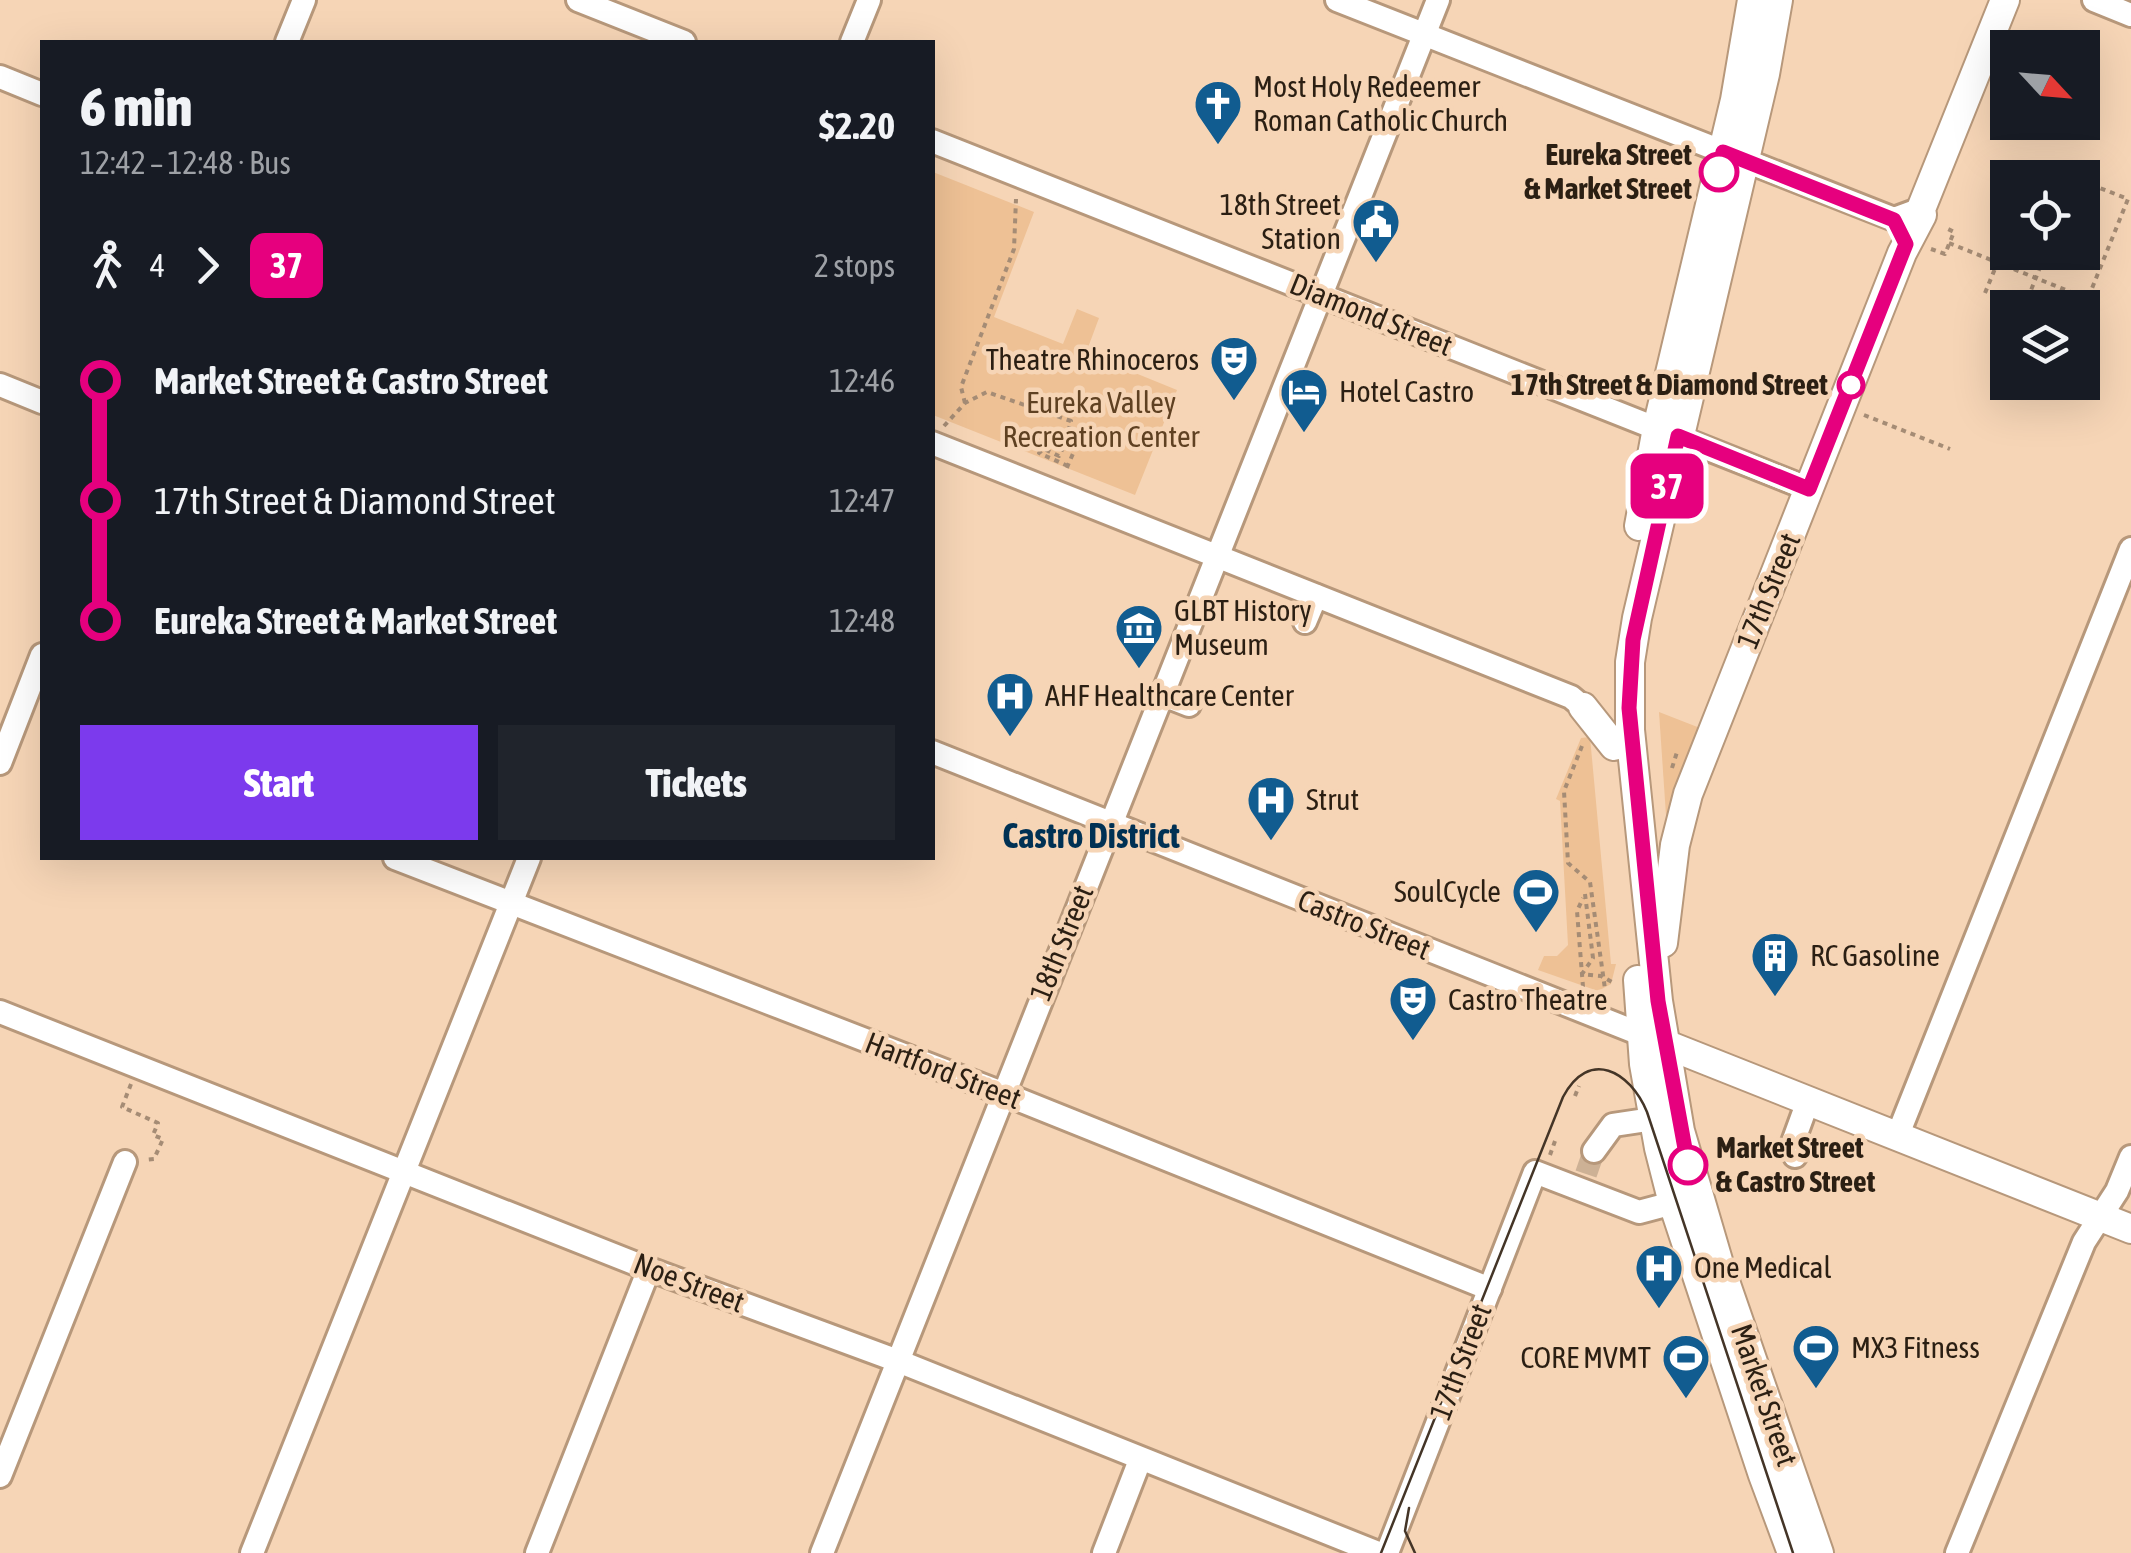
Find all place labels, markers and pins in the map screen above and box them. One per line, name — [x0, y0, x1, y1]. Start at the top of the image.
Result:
place label: Most Holy Redeemer Roman Catholic Church — [1253, 69, 1508, 137]
church icon: Most Holy Redeemer Roman Catholic Church — [1192, 78, 1244, 146]
place label: Eureka Street & Market Street — [1525, 137, 1692, 205]
marker: Eureka Street & Market Street — [1700, 153, 1738, 191]
place label: 18th Street Station — [1220, 187, 1341, 255]
public building icon: 18th Street Station — [1350, 196, 1402, 264]
theatre icon: Theatre Rhinoceros — [1208, 334, 1260, 402]
place label: Theatre Rhinoceros — [986, 342, 1199, 376]
hotel icon: Hotel Castro — [1278, 366, 1330, 434]
place label: 17th Street & Diamond Street — [1511, 367, 1828, 401]
marker: 17th Street & Diamond Street — [1838, 372, 1864, 398]
place label: Hotel Castro — [1339, 374, 1474, 408]
place label: GLBT History Museum — [1174, 593, 1312, 661]
museum icon: GLBT History Museum — [1113, 602, 1165, 670]
hospital icon: AHF Healthcare Center — [984, 670, 1036, 738]
place label: AHF Healthcare Center — [1045, 678, 1295, 712]
hospital icon: Strut — [1245, 774, 1297, 842]
place label: Strut — [1306, 782, 1359, 816]
sports icon: SoulCycle — [1510, 866, 1562, 934]
place label: SoulCycle — [1394, 874, 1501, 908]
building icon: RC Gasoline — [1749, 930, 1801, 998]
place label: RC Gasoline — [1810, 938, 1940, 972]
theatre icon: Castro Theatre — [1387, 974, 1439, 1042]
place label: Castro Theatre — [1448, 982, 1608, 1016]
place label: Market Street & Castro Street — [1716, 1130, 1876, 1198]
marker: Market Street & Castro Street — [1669, 1146, 1707, 1184]
hospital icon: One Medical — [1633, 1242, 1685, 1310]
place label: One Medical — [1694, 1250, 1832, 1284]
sports icon: MX3 Fitness — [1790, 1322, 1842, 1390]
place label: MX3 Fitness — [1851, 1330, 1980, 1364]
sports icon: CORE MVMT — [1660, 1332, 1712, 1400]
place label: CORE MVMT — [1521, 1340, 1651, 1374]

